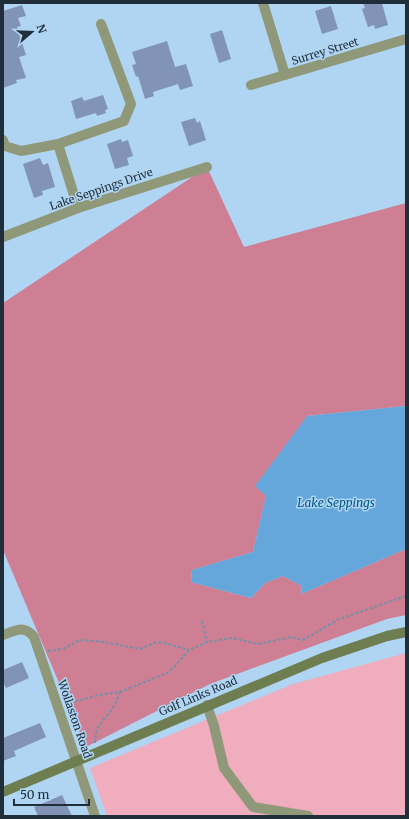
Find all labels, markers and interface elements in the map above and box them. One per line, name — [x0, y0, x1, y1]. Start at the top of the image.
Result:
north arrow — [12, 12, 52, 52]
text: N — [33, 22, 50, 35]
street label: Surrey Street — [290, 34, 361, 68]
street label: Lake Seppings Drive — [48, 165, 155, 213]
water label: Lake Seppings — [297, 495, 375, 510]
street label: Golf Links Road — [157, 673, 240, 719]
street label: Wollaston Road — [55, 677, 95, 760]
scale bar — [14, 781, 89, 807]
text: 50 m — [20, 787, 49, 802]

